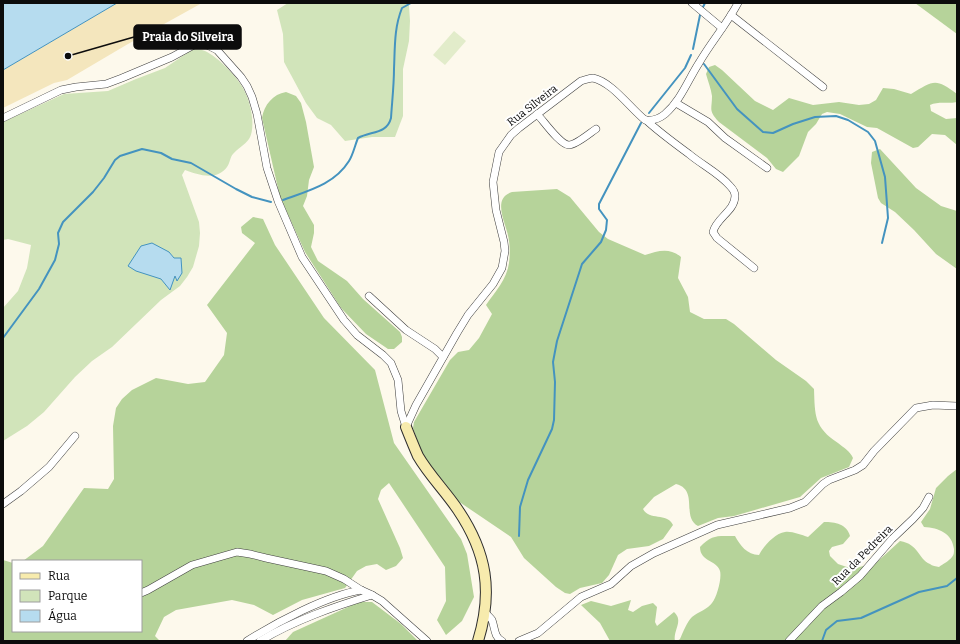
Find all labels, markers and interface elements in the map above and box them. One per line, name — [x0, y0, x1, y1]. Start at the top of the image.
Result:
callout: Praia do Silveira — [134, 25, 241, 49]
text: Praia do Silveira — [142, 30, 234, 44]
street label: Rua Silveira — [505, 82, 560, 129]
street label: Rua da Pedreira — [829, 522, 895, 588]
legend — [12, 560, 142, 632]
text: Rua — [48, 569, 70, 583]
text: Parque — [48, 589, 87, 603]
text: Água — [48, 608, 77, 623]

